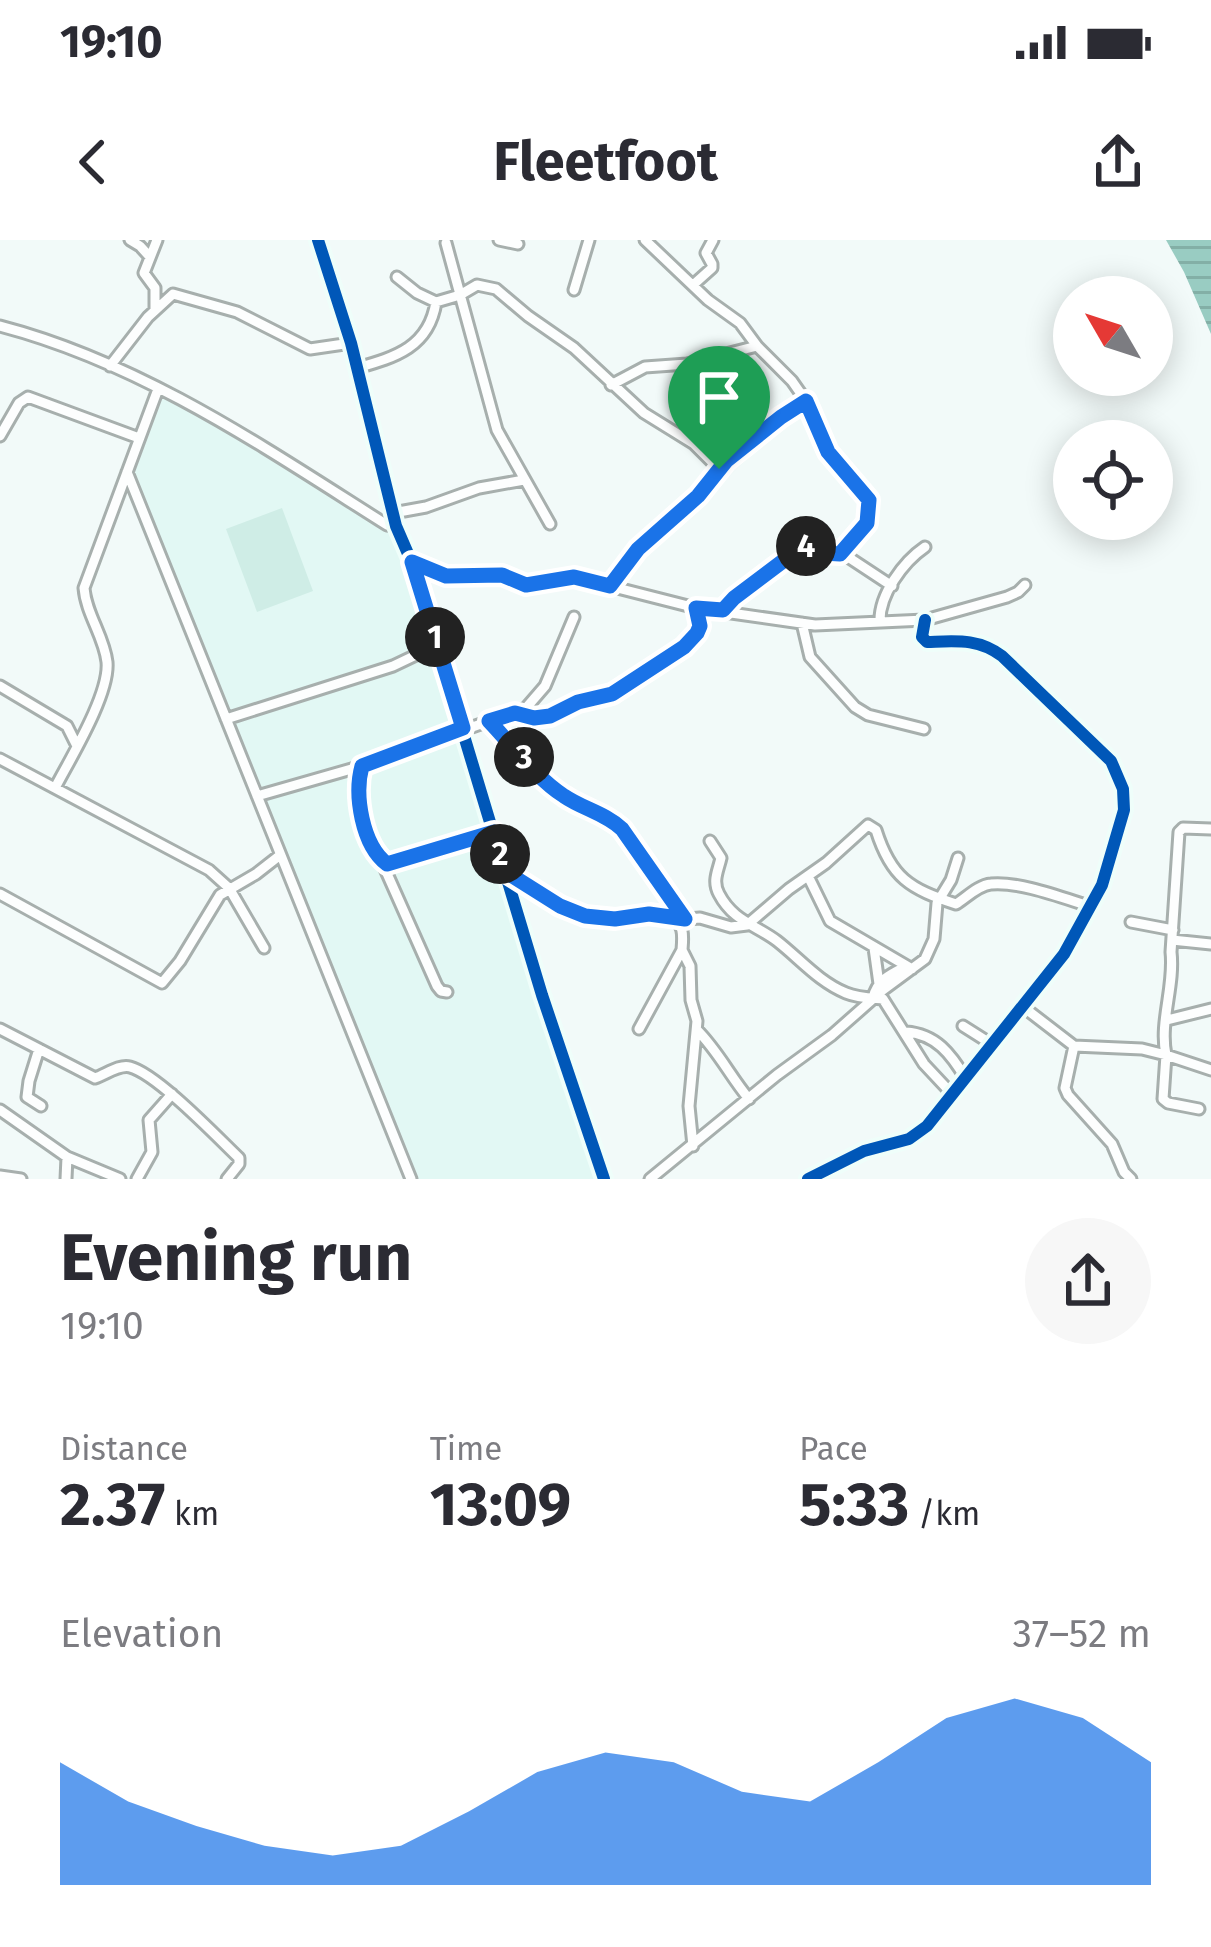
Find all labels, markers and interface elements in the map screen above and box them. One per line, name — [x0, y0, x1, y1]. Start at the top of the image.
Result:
text: 19:10 — [60, 15, 163, 69]
icon: back — [60, 129, 126, 195]
icon: share — [1085, 129, 1151, 195]
text: Fleetfoot — [493, 130, 718, 194]
north arrow — [1053, 276, 1173, 396]
map controls — [1053, 276, 1173, 540]
pin — [668, 346, 770, 469]
icon: arrive — [686, 364, 752, 430]
button: locate — [1053, 420, 1173, 540]
pin: 4 — [776, 516, 836, 576]
text: 4 — [797, 526, 815, 566]
pin: 1 — [405, 607, 465, 667]
text: 1 — [427, 617, 443, 657]
pin: 3 — [494, 727, 554, 787]
text: 3 — [515, 737, 533, 777]
pin: 2 — [470, 824, 530, 884]
text: 2 — [491, 834, 509, 874]
text: Evening run — [60, 1218, 412, 1297]
button: share — [1025, 1218, 1151, 1344]
text: 19:10 — [60, 1303, 144, 1349]
text: Distance — [60, 1429, 188, 1469]
text: Time — [430, 1429, 502, 1469]
text: Pace — [799, 1429, 868, 1469]
text: 2.37 — [60, 1469, 165, 1541]
text: 13:09 — [430, 1469, 571, 1541]
text: 5:33 — [799, 1469, 909, 1541]
text: km — [165, 1494, 219, 1534]
text: /km — [909, 1494, 980, 1534]
text: Elevation — [60, 1611, 223, 1657]
text: 37–52 m — [1012, 1611, 1151, 1657]

